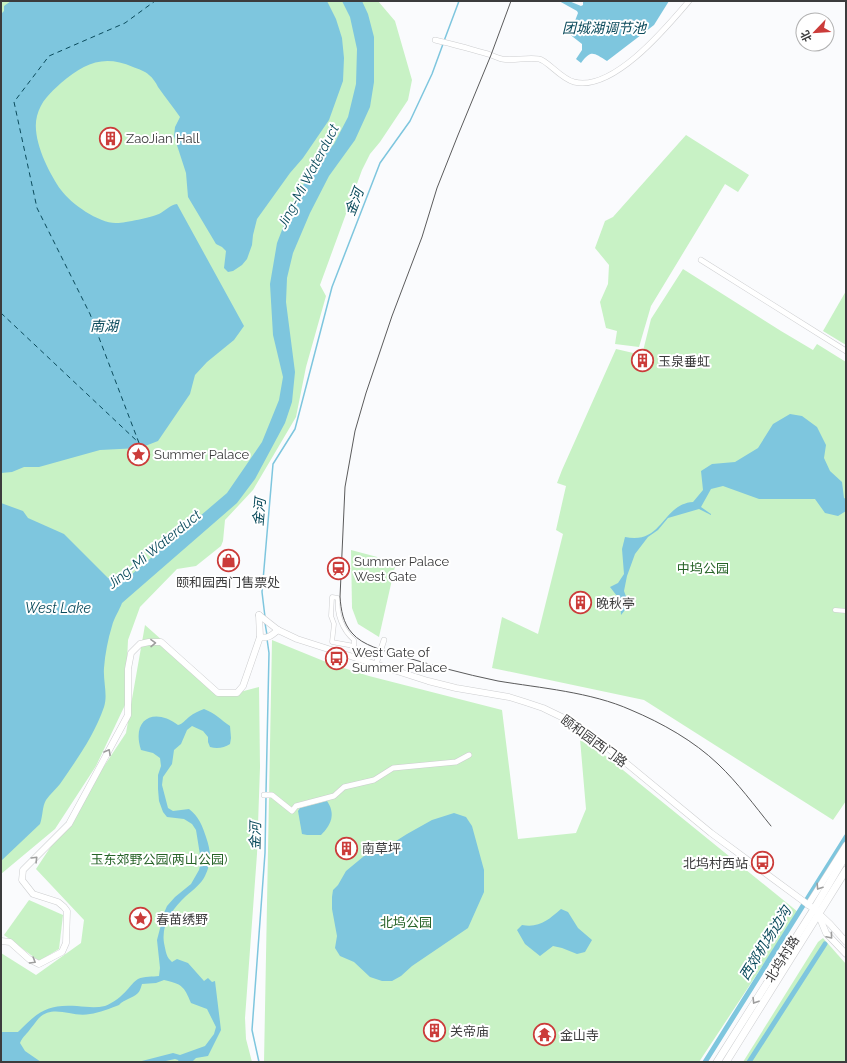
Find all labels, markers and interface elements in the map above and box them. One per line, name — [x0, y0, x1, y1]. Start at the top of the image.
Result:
north arrow — [795, 12, 835, 52]
water label: 团城湖调节池 — [562, 20, 648, 36]
text: 北 — [798, 28, 815, 44]
water label: Jing-Mi Waterduct — [273, 121, 342, 231]
building icon: ZaoJian Hall — [98, 125, 124, 151]
place label: ZaoJian Hall — [126, 131, 200, 146]
water label: 金河 — [342, 183, 368, 218]
water label: 南湖 — [90, 318, 120, 334]
building icon: 玉泉垂虹 — [630, 348, 656, 374]
place label: 玉泉垂虹 — [658, 354, 710, 369]
place icon: Summer Palace — [125, 441, 151, 467]
place label: Summer Palace — [154, 447, 250, 462]
water label: 金河 — [250, 494, 268, 527]
water label: Jing-Mi Waterduct — [103, 506, 204, 592]
shop icon: 颐和园西门售票处 — [215, 547, 241, 573]
place label: Summer Palace West Gate — [354, 554, 450, 584]
station icon: Summer Palace West Gate — [326, 555, 352, 581]
park label: 中坞公园 — [677, 561, 729, 576]
place label: 颐和园西门售票处 — [176, 575, 280, 590]
building icon: 晚秋亭 — [568, 590, 594, 616]
place label: 晚秋亭 — [596, 596, 635, 611]
water label: West Lake — [25, 600, 91, 616]
one-way arrow — [149, 638, 156, 647]
place label: West Gate of Summer Palace — [352, 645, 448, 675]
bus stop icon: West Gate of Summer Palace — [324, 646, 350, 672]
street label: 颐和园西门路 — [558, 712, 630, 770]
one-way arrow — [103, 749, 110, 756]
water label: 金河 — [247, 819, 263, 850]
building icon: 南草坪 — [333, 835, 359, 861]
place label: 南草坪 — [362, 841, 401, 856]
bus stop icon: 北坞村西站 — [750, 850, 776, 876]
park label: 玉东郊野公园(两山公园) — [91, 852, 227, 867]
one-way arrow — [30, 856, 38, 863]
place label: 北坞村西站 — [683, 856, 748, 871]
one-way arrow — [817, 883, 824, 890]
water label: 西郊机场边沟 — [736, 901, 795, 983]
place icon: 春苗绣野 — [128, 906, 154, 932]
place label: 春苗绣野 — [156, 912, 208, 927]
park label: 北坞公园 — [380, 915, 432, 930]
one-way arrow — [825, 931, 832, 938]
street label: 北坞村路 — [762, 933, 802, 985]
one-way arrow — [29, 956, 36, 963]
one-way arrow — [753, 997, 760, 1004]
building icon: 关帝庙 — [422, 1018, 448, 1044]
temple icon: 金山寺 — [532, 1022, 558, 1048]
place label: 关帝庙 — [450, 1024, 489, 1039]
place label: 金山寺 — [560, 1028, 599, 1043]

